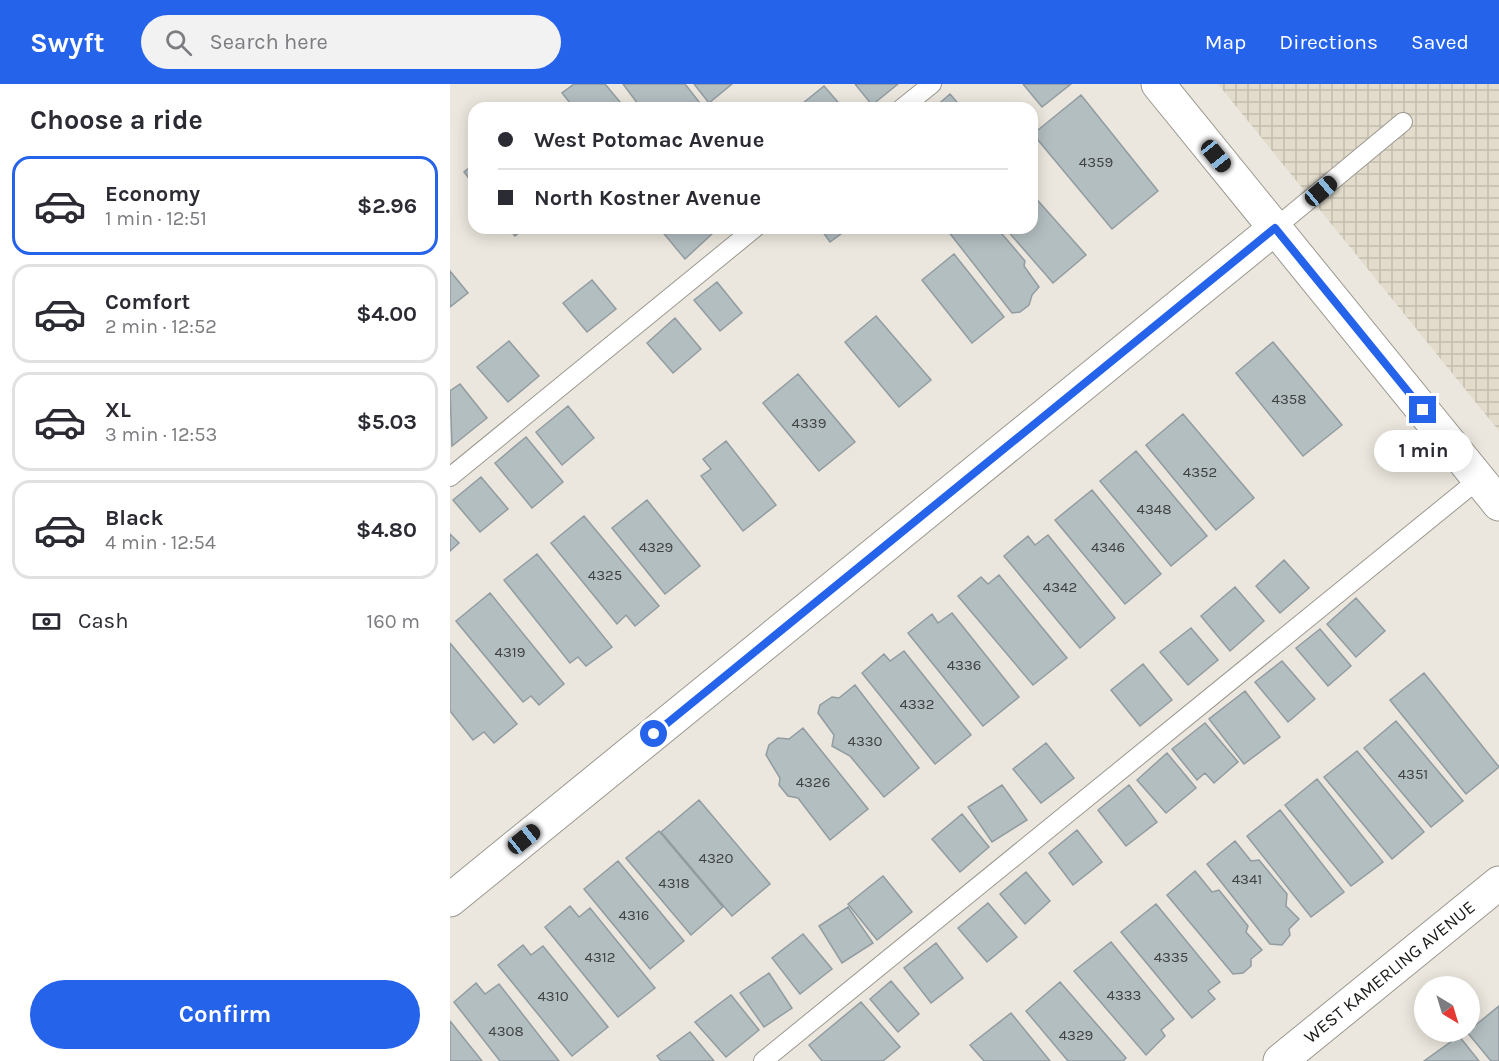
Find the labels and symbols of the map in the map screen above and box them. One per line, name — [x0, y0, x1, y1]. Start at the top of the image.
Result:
car — [1198, 136, 1234, 176]
house number: 4359 — [1079, 153, 1113, 171]
car — [1301, 173, 1341, 209]
house number: 4358 — [1272, 390, 1306, 408]
route end — [1409, 396, 1436, 423]
house number: 4339 — [792, 414, 826, 432]
callout: 1 min — [1374, 431, 1472, 473]
house number: 4352 — [1183, 463, 1217, 481]
house number: 4348 — [1137, 500, 1171, 518]
house number: 4329 — [639, 538, 673, 556]
house number: 4346 — [1091, 538, 1125, 556]
house number: 4325 — [588, 566, 622, 584]
house number: 4342 — [1043, 578, 1077, 596]
house number: 4319 — [495, 643, 525, 661]
house number: 4336 — [947, 656, 981, 674]
house number: 4332 — [900, 695, 934, 713]
route start — [640, 720, 667, 747]
house number: 4330 — [848, 732, 883, 750]
house number: 4351 — [1398, 765, 1428, 783]
house number: 4326 — [796, 773, 830, 791]
car — [504, 821, 544, 857]
house number: 4320 — [699, 849, 734, 867]
house number: 4341 — [1232, 870, 1262, 888]
house number: 4318 — [658, 874, 690, 892]
street label: WEST KAMERLING AVENUE — [1299, 896, 1479, 1048]
house number: 4316 — [619, 906, 649, 924]
house number: 4312 — [585, 948, 615, 966]
house number: 4335 — [1154, 948, 1188, 966]
north arrow — [1414, 976, 1480, 1042]
house number: 4333 — [1107, 986, 1141, 1004]
house number: 4310 — [537, 987, 569, 1005]
house number: 4308 — [488, 1022, 524, 1040]
house number: 4329 — [1059, 1026, 1093, 1044]

